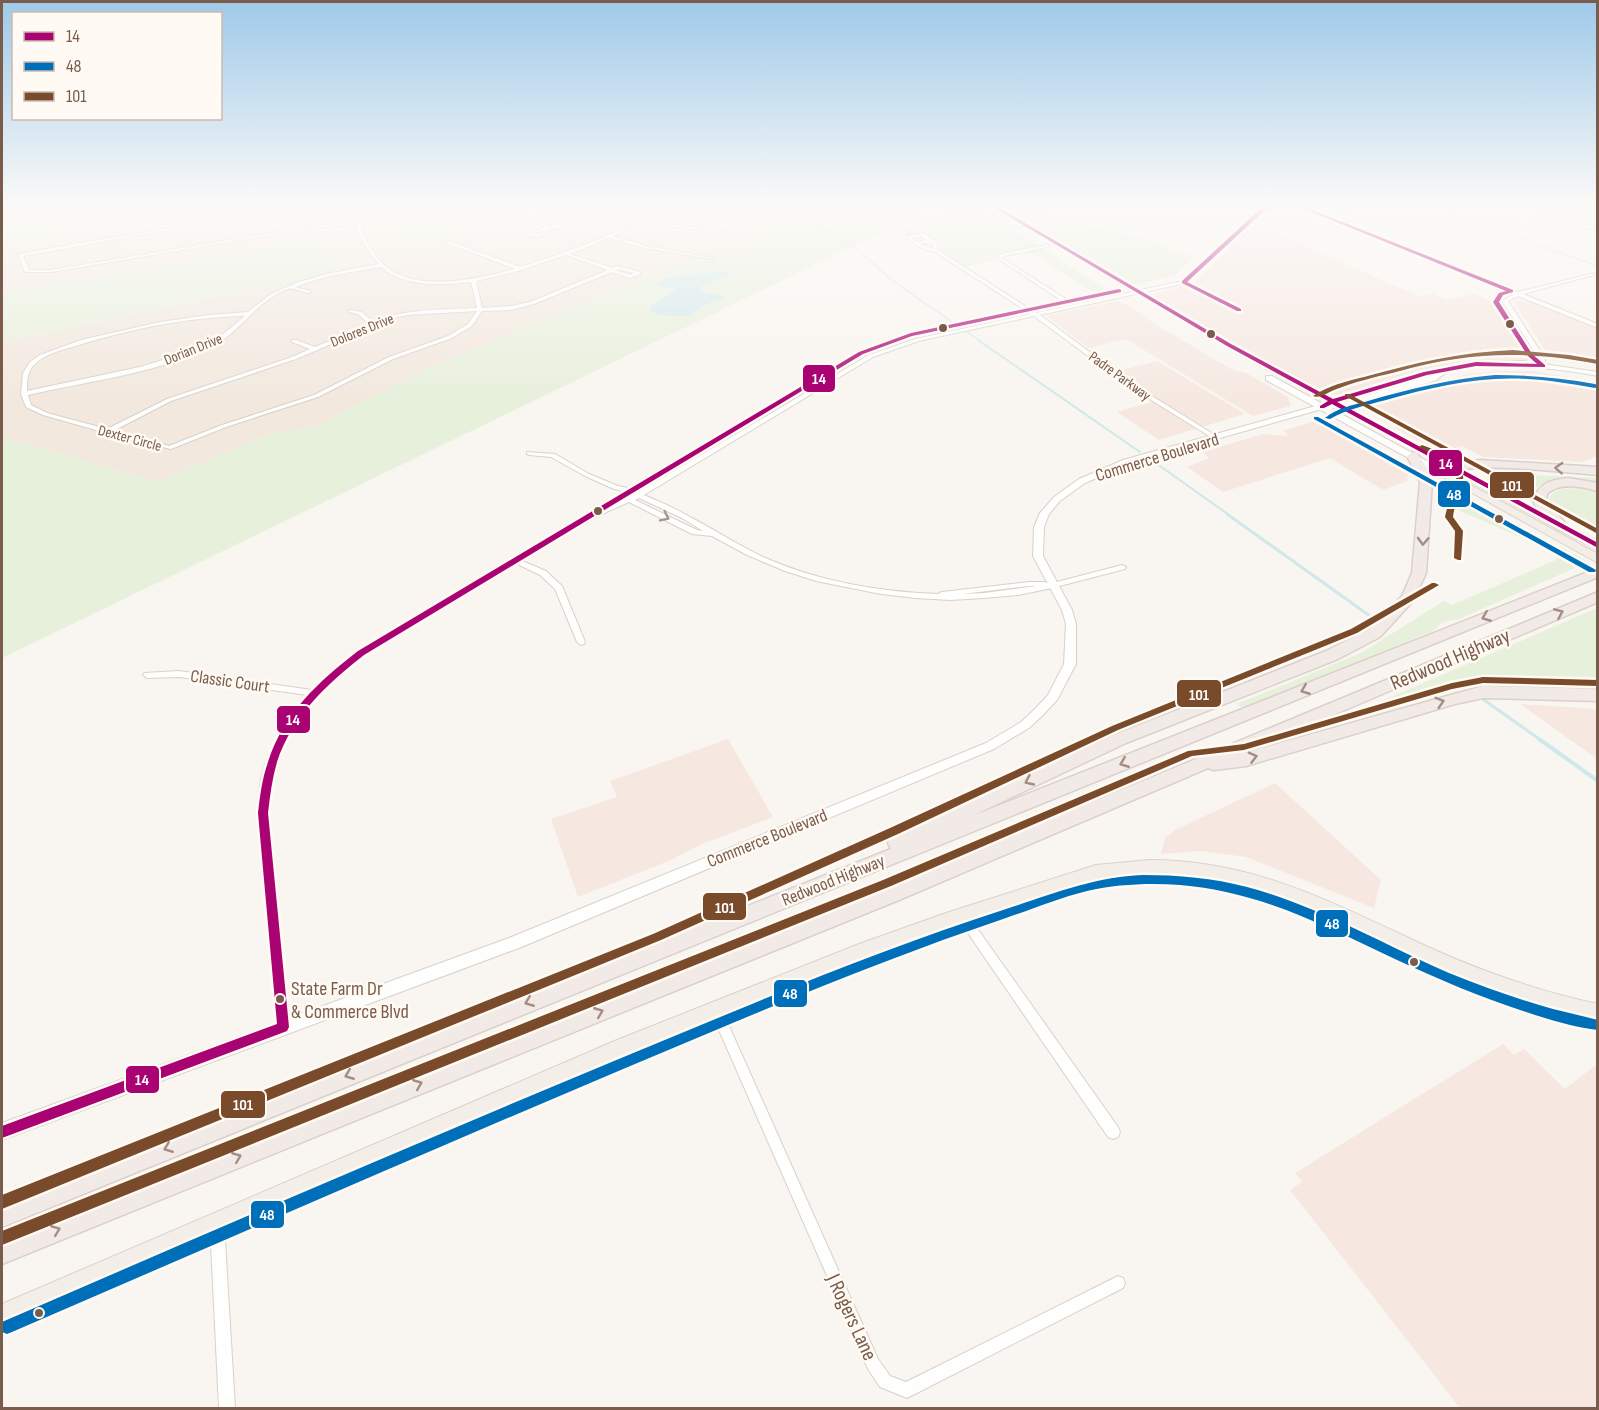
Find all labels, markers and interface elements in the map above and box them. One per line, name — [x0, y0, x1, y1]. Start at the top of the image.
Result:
legend — [12, 12, 222, 120]
text: 14 — [66, 26, 80, 47]
text: 48 — [66, 56, 82, 77]
text: 101 — [66, 86, 87, 107]
street label: Dolores Drive — [328, 309, 397, 352]
unlabelled marker — [1504, 318, 1516, 330]
unlabelled marker — [937, 322, 949, 334]
unlabelled marker — [1205, 328, 1217, 340]
street label: Dorian Drive — [161, 329, 225, 370]
street label: Padre Parkway — [1085, 347, 1155, 405]
line badge: 14 — [802, 364, 836, 393]
text: 14 — [812, 370, 826, 389]
street label: Dexter Circle — [96, 421, 164, 456]
street label: Commerce Boulevard — [1093, 429, 1221, 486]
line badge: 14 — [1428, 449, 1463, 477]
text: 14 — [1439, 455, 1453, 474]
one-way arrow — [1554, 462, 1563, 475]
line badge: 101 — [1489, 471, 1535, 499]
text: 101 — [1502, 477, 1523, 496]
line badge: 48 — [1437, 480, 1471, 508]
text: 48 — [1446, 486, 1462, 505]
unlabelled marker — [592, 505, 604, 517]
one-way arrow — [659, 510, 670, 522]
unlabelled marker — [1493, 513, 1505, 525]
one-way arrow — [1416, 536, 1429, 545]
one-way arrow — [1553, 608, 1564, 620]
one-way arrow — [1481, 610, 1492, 622]
street label: Redwood Highway — [1387, 623, 1514, 696]
street label: Classic Court — [189, 666, 271, 698]
line badge: 101 — [1176, 679, 1222, 708]
one-way arrow — [1300, 683, 1311, 695]
text: 101 — [1189, 686, 1210, 705]
one-way arrow — [1434, 697, 1445, 709]
line badge: 14 — [276, 705, 311, 734]
text: 14 — [286, 711, 300, 730]
one-way arrow — [1247, 752, 1258, 764]
one-way arrow — [1119, 756, 1130, 768]
one-way arrow — [1025, 773, 1036, 785]
street label: Commerce Boulevard — [704, 805, 830, 872]
street label: Redwood Highway — [779, 850, 888, 911]
line badge: 101 — [702, 892, 747, 921]
text: 101 — [715, 899, 736, 918]
line badge: 48 — [1315, 909, 1349, 938]
text: 48 — [1324, 915, 1340, 934]
unlabelled marker — [1408, 956, 1420, 968]
place label: State Farm Dr & Commerce Blvd — [291, 977, 409, 1024]
line badge: 48 — [773, 979, 808, 1008]
text: 48 — [782, 985, 798, 1004]
marker: State Farm Dr & Commerce Blvd — [274, 993, 286, 1005]
one-way arrow — [525, 995, 536, 1007]
one-way arrow — [592, 1007, 603, 1019]
line badge: 14 — [125, 1065, 160, 1094]
one-way arrow — [344, 1068, 355, 1080]
text: 14 — [135, 1071, 149, 1090]
one-way arrow — [411, 1079, 422, 1091]
line badge: 101 — [220, 1090, 266, 1119]
text: 101 — [233, 1096, 254, 1115]
one-way arrow — [163, 1141, 174, 1153]
one-way arrow — [231, 1152, 242, 1164]
line badge: 48 — [250, 1200, 285, 1229]
text: 48 — [259, 1206, 275, 1225]
one-way arrow — [50, 1224, 61, 1237]
street label: J Rogers Lane — [820, 1269, 882, 1364]
unlabelled marker — [33, 1307, 45, 1319]

